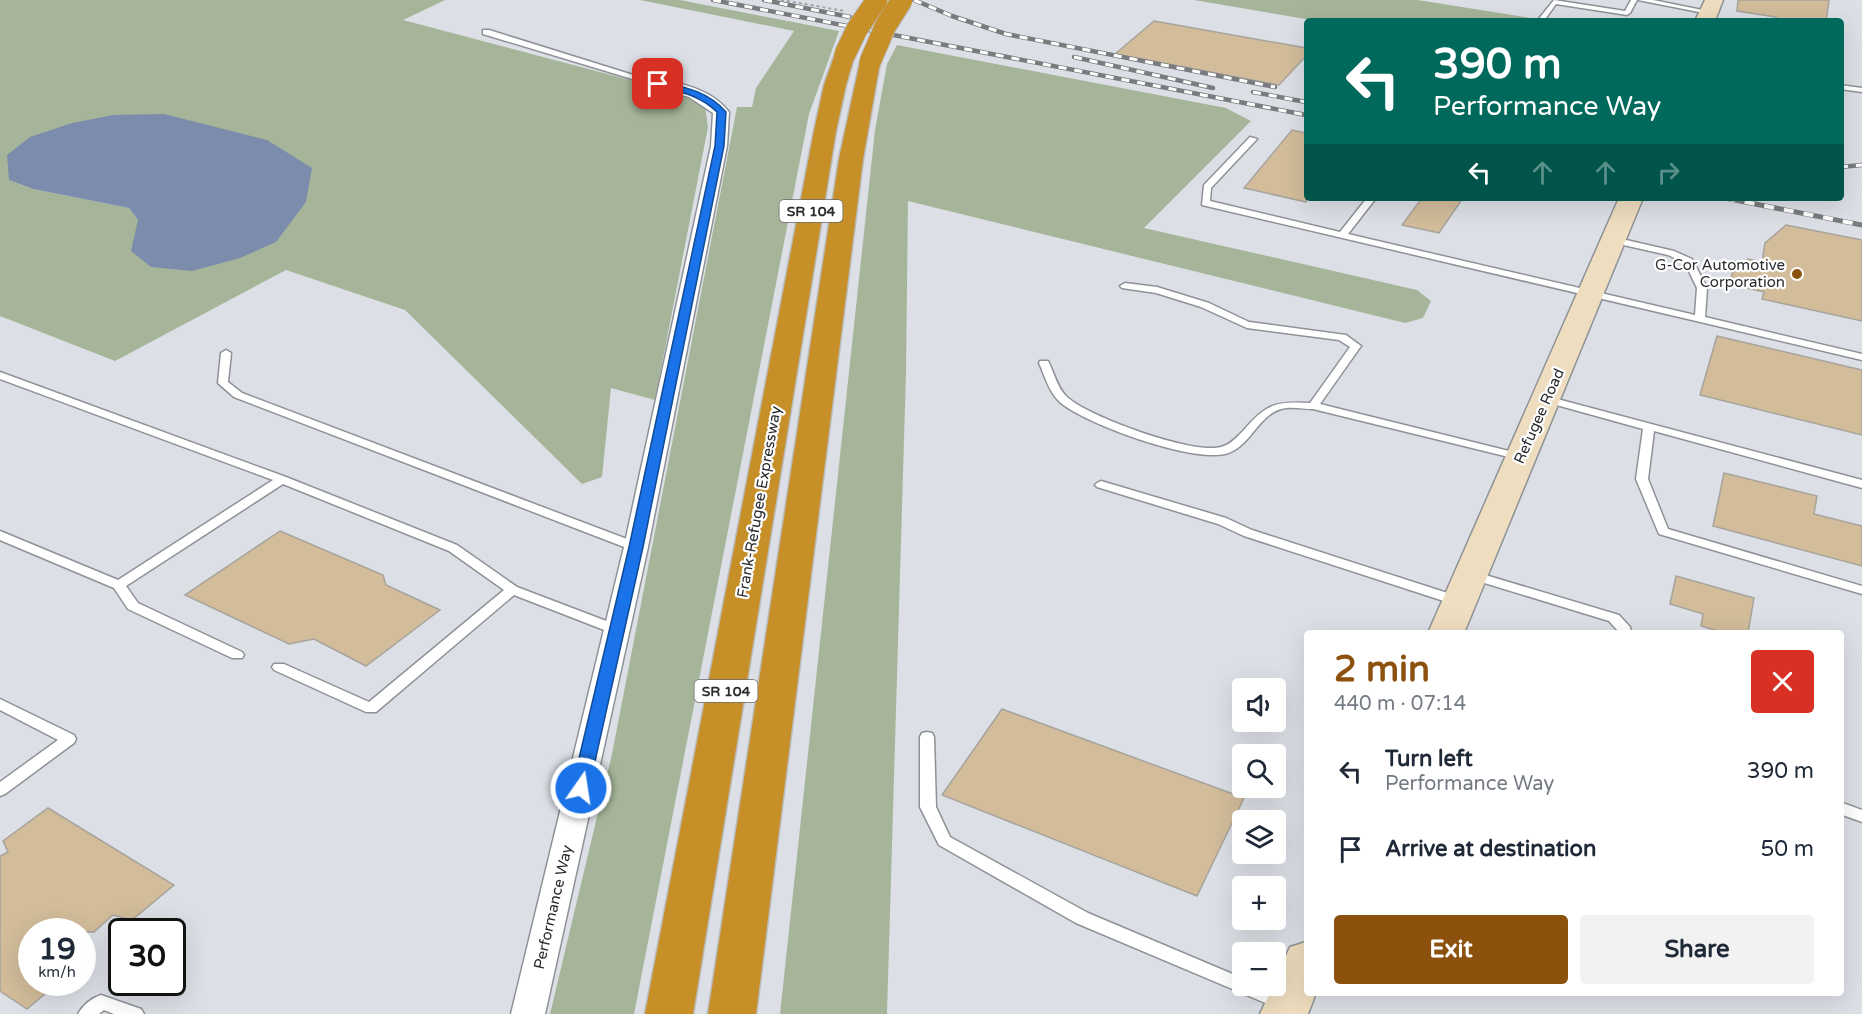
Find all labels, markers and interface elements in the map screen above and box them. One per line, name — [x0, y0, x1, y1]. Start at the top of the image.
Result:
text: 390 m — [1433, 39, 1562, 90]
icon: left — [1334, 42, 1412, 120]
pin — [632, 58, 683, 109]
icon: arrive — [641, 67, 674, 100]
text: Performance Way — [1433, 90, 1661, 123]
icon: left — [1463, 156, 1496, 189]
icon: ahead — [1526, 156, 1559, 189]
icon: ahead — [1589, 156, 1622, 189]
icon: right — [1652, 156, 1685, 189]
road number: SR 104 — [780, 200, 842, 222]
place label: G-Cor Automotive Corporation — [1655, 256, 1785, 291]
marker: G-Cor Automotive Corporation — [1790, 267, 1804, 281]
street label: Refugee Road — [1510, 366, 1568, 466]
street label: Frank-Refugee Expressway — [733, 405, 785, 599]
text: 2 min — [1334, 648, 1430, 691]
button: close — [1751, 650, 1814, 713]
map controls — [1232, 678, 1286, 996]
button: sound — [1232, 678, 1286, 732]
road number: SR 104 — [694, 680, 758, 702]
text: 440 m · 07:14 — [1334, 692, 1466, 716]
button: search — [1232, 744, 1286, 798]
text: Turn left — [1385, 746, 1473, 772]
icon: left — [1334, 755, 1367, 788]
position arrow — [549, 756, 613, 820]
text: 390 m — [1747, 758, 1814, 784]
text: Performance Way — [1385, 772, 1554, 796]
button: layers — [1232, 810, 1286, 864]
icon: arrive — [1334, 833, 1367, 866]
text: Arrive at destination — [1385, 836, 1596, 862]
text: 50 m — [1760, 836, 1814, 862]
street label: Performance Way — [530, 843, 576, 971]
button: + — [1232, 876, 1286, 930]
button: Exit — [1334, 915, 1568, 984]
button: Share — [1580, 915, 1814, 984]
speed limit sign: 30 — [108, 918, 186, 996]
text: 19 — [38, 931, 76, 968]
button: − — [1232, 942, 1286, 996]
text: km/h — [38, 963, 76, 981]

